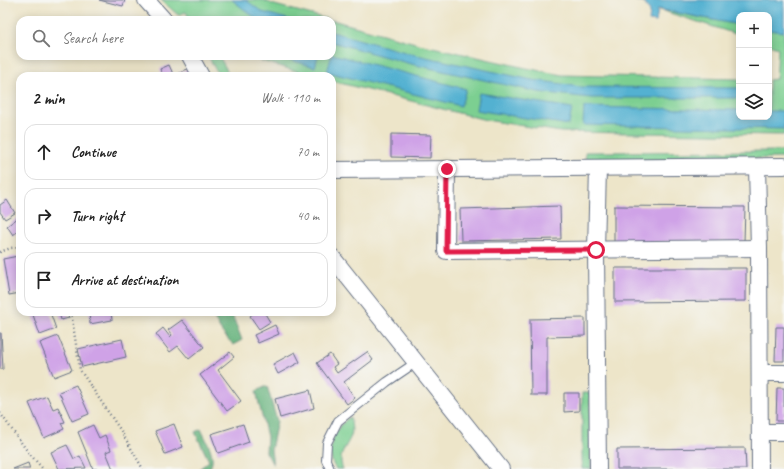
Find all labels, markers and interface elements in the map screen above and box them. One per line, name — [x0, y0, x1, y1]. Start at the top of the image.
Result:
map controls — [736, 12, 772, 120]
button: + — [736, 12, 772, 48]
search box — [16, 16, 336, 60]
icon: search — [30, 27, 52, 49]
text: Search here — [62, 29, 123, 48]
button: − — [736, 48, 772, 84]
button: layers — [736, 84, 772, 120]
text: 2 min — [32, 88, 65, 109]
text: Walk · 110 m — [261, 90, 320, 106]
icon: ahead — [33, 141, 55, 163]
text: Continue — [71, 143, 116, 162]
text: 70 m — [297, 144, 319, 160]
route end — [438, 160, 456, 178]
icon: right — [33, 205, 55, 227]
text: Turn right — [71, 207, 124, 226]
text: 40 m — [297, 208, 319, 224]
route start — [587, 241, 605, 259]
icon: arrive — [33, 269, 55, 291]
text: Arrive at destination — [71, 271, 178, 290]

